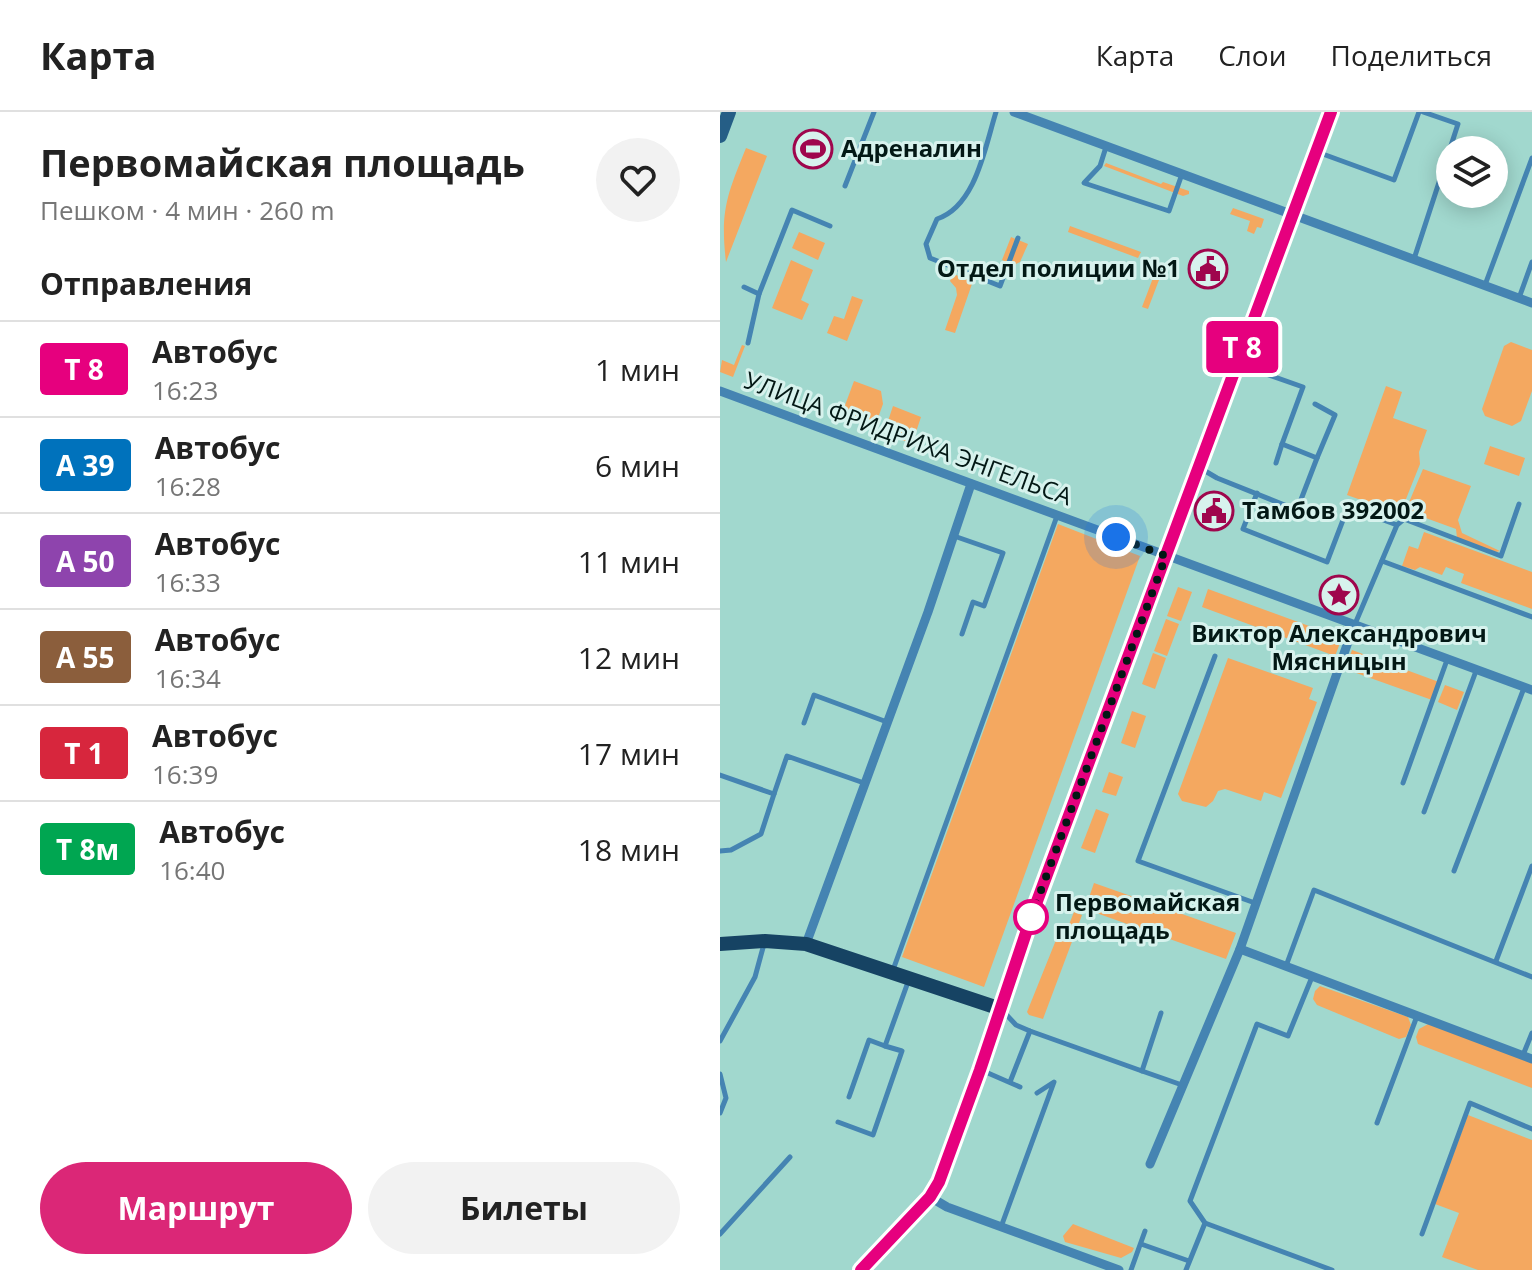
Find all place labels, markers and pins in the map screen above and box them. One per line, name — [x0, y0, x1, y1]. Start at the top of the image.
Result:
sports icon: Адреналин — [792, 128, 834, 170]
place label: Адреналин — [841, 131, 982, 164]
public building icon: Отдел полиции №1 — [1187, 248, 1229, 290]
place label: Отдел полиции №1 — [937, 251, 1180, 284]
public building icon: Тамбов 392002 — [1193, 490, 1235, 532]
place label: Тамбов 392002 — [1242, 493, 1424, 526]
place icon: Виктор Александрович Мясницын — [1318, 574, 1360, 616]
place label: Виктор Александрович Мясницын — [1191, 616, 1487, 677]
place label: Первомайская площадь — [1055, 885, 1240, 946]
marker: Первомайская площадь — [1014, 900, 1048, 934]

